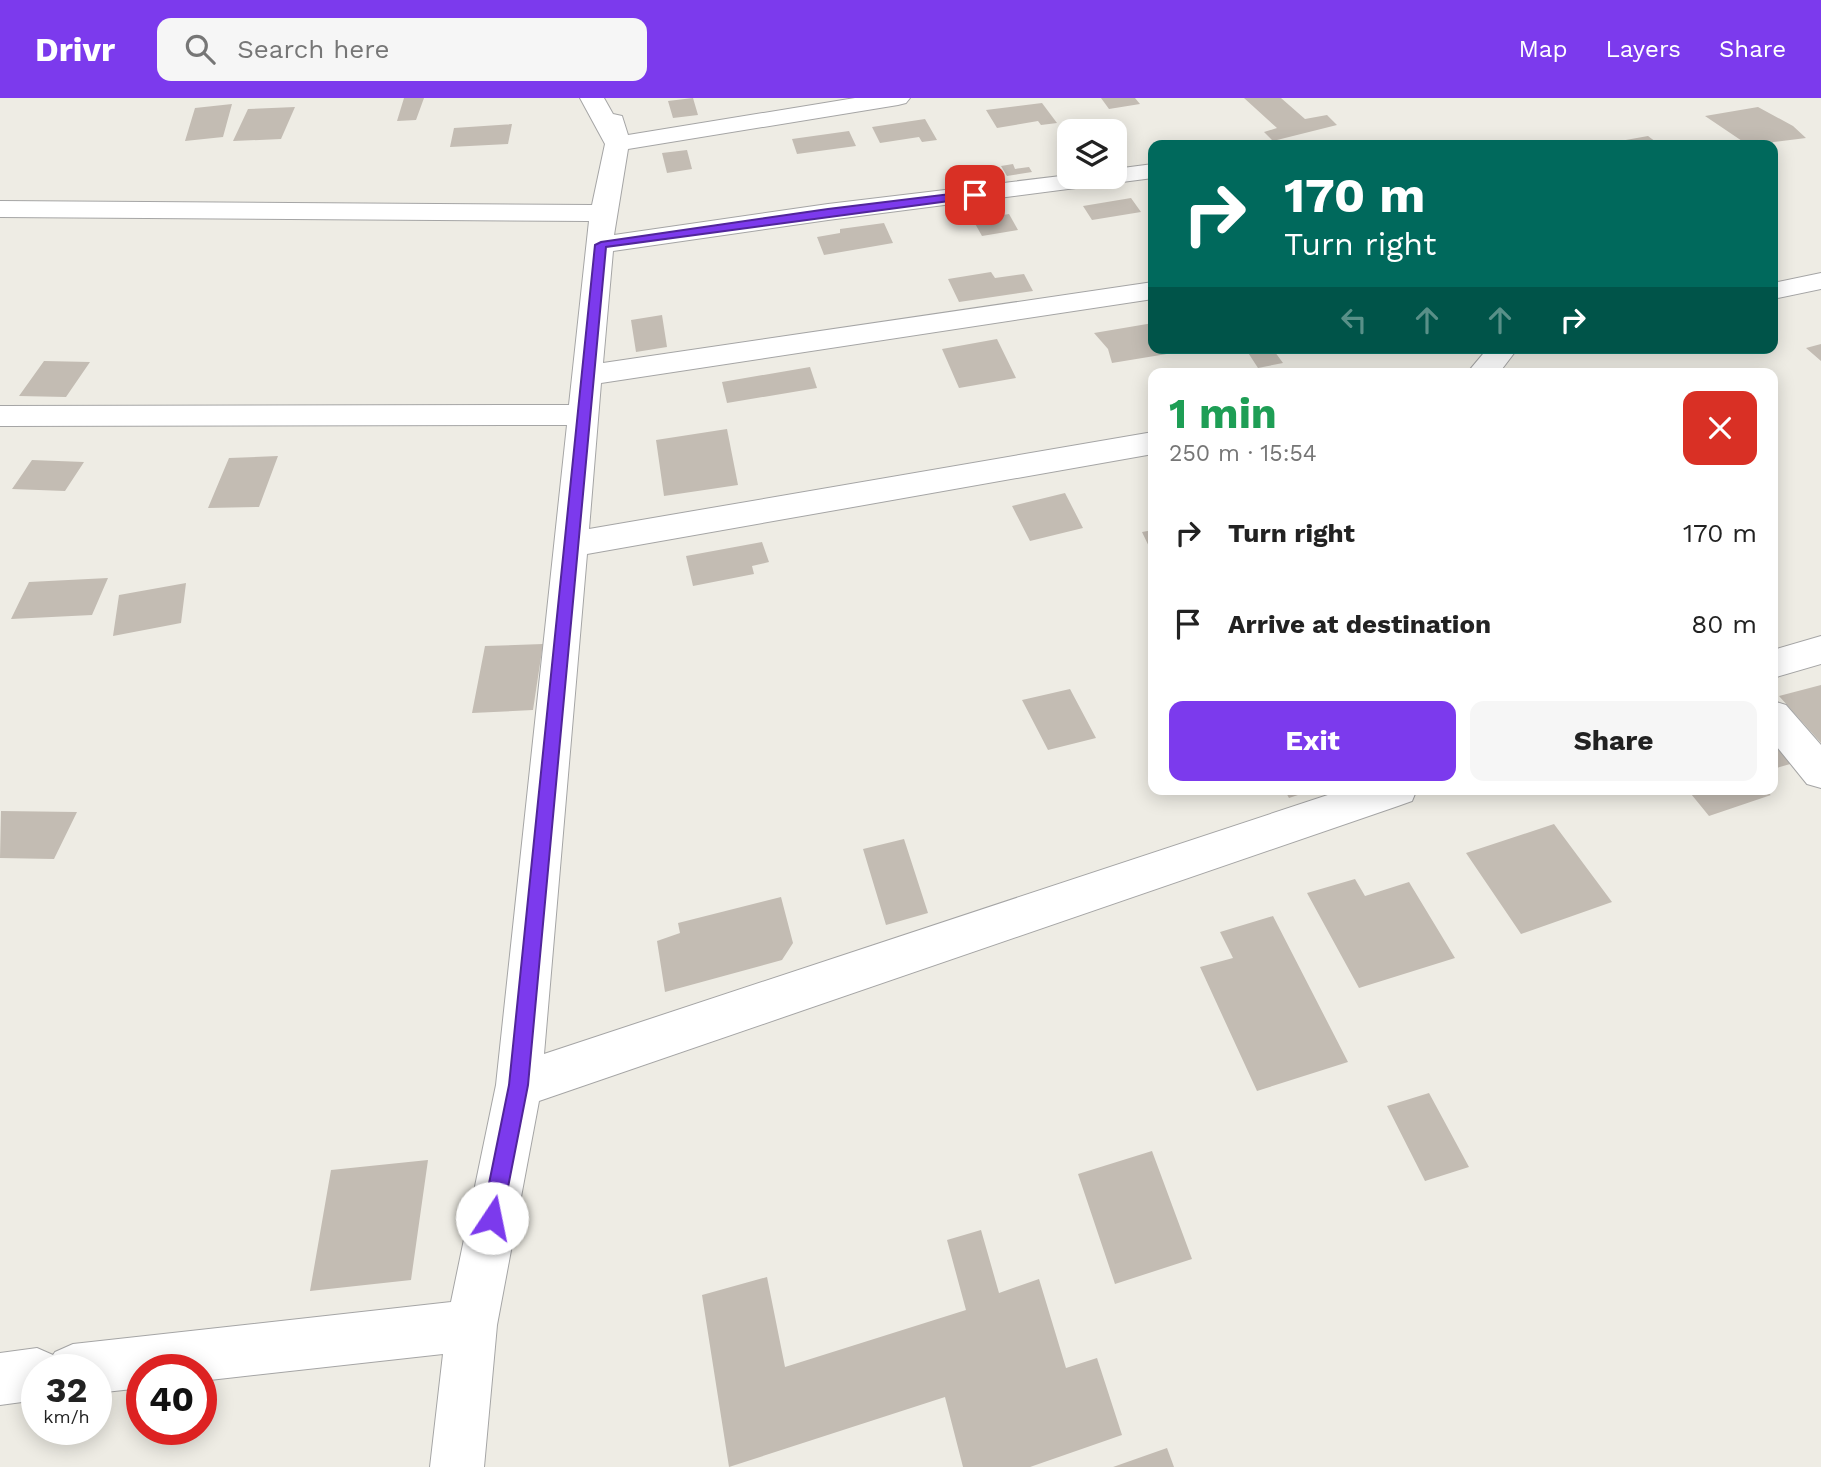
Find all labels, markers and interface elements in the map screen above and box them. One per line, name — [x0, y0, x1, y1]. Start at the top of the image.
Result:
search box — [157, 18, 647, 81]
text: Drivr — [35, 30, 115, 69]
icon: search — [181, 30, 219, 68]
text: Search here — [237, 34, 390, 64]
text: Map — [1519, 35, 1567, 63]
text: Layers — [1605, 35, 1681, 63]
text: Share — [1719, 35, 1786, 63]
map controls — [1057, 119, 1127, 189]
button: layers — [1057, 119, 1127, 189]
pin — [945, 165, 1005, 225]
text: 170 m — [1284, 166, 1425, 224]
icon: right — [1169, 168, 1260, 259]
icon: arrive — [956, 176, 994, 214]
text: Turn right — [1284, 225, 1436, 263]
icon: left — [1335, 301, 1373, 339]
icon: ahead — [1408, 301, 1446, 339]
icon: ahead — [1481, 301, 1519, 339]
icon: right — [1554, 301, 1592, 339]
text: 1 min — [1169, 389, 1277, 438]
button: close — [1683, 391, 1757, 465]
text: 250 m · 15:54 — [1169, 440, 1317, 467]
icon: right — [1169, 514, 1207, 552]
text: Turn right — [1228, 518, 1355, 548]
text: 170 m — [1683, 518, 1757, 548]
icon: arrive — [1169, 605, 1207, 643]
text: Arrive at destination — [1228, 609, 1491, 639]
text: 80 m — [1691, 609, 1757, 639]
button: Exit — [1169, 701, 1456, 781]
button: Share — [1470, 701, 1757, 781]
position arrow — [455, 1181, 529, 1255]
speed limit sign: 40 — [126, 1354, 217, 1445]
text: 32 — [46, 1369, 87, 1411]
text: km/h — [43, 1406, 90, 1427]

